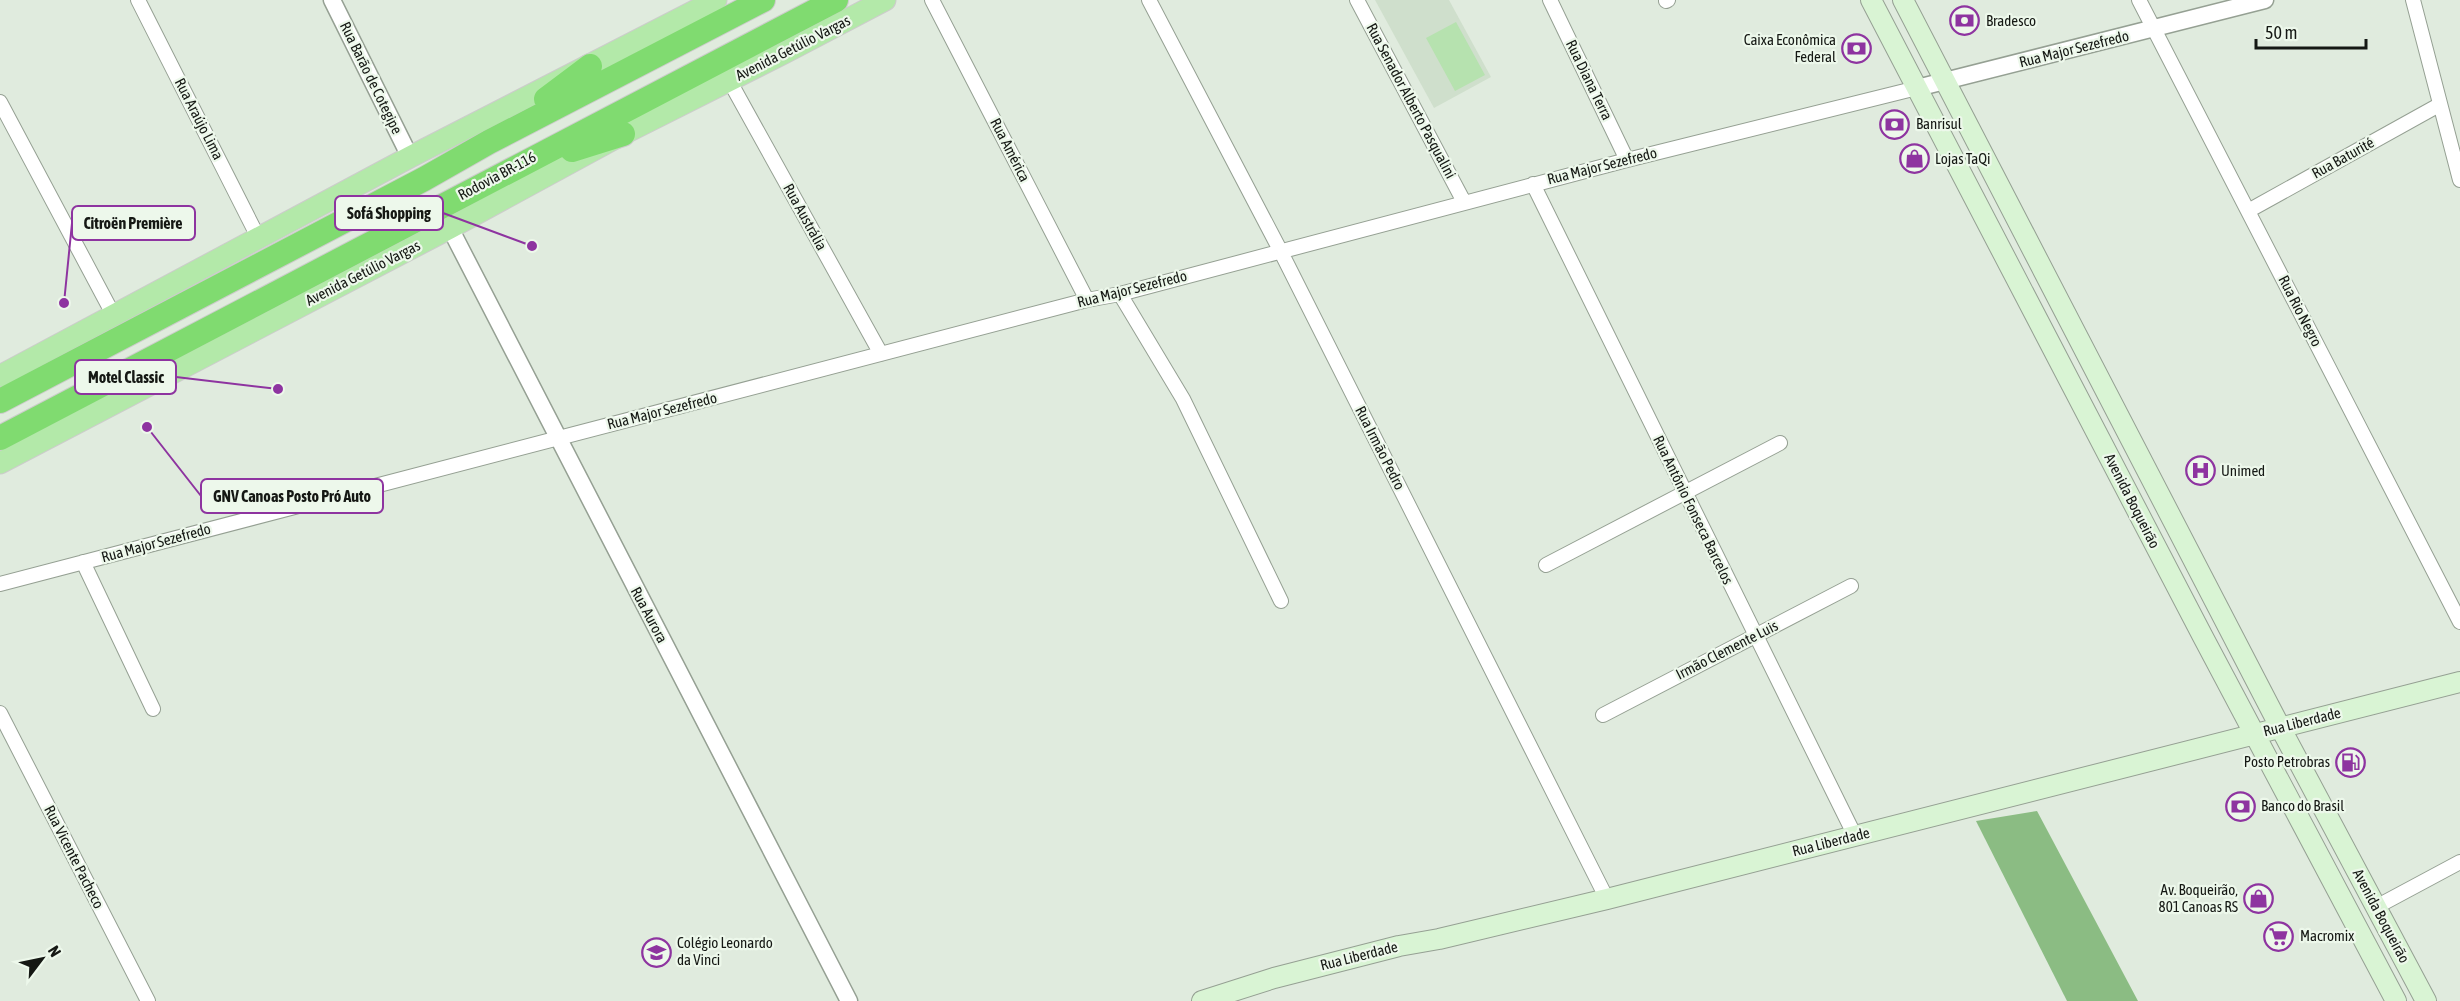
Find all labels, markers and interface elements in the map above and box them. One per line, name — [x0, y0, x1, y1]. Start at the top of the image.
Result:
bank icon: Bradesco — [1949, 5, 1981, 37]
street label: Avenida Getúlio Vargas — [733, 11, 853, 84]
place label: Bradesco — [1986, 12, 2036, 29]
scale bar — [2256, 12, 2366, 50]
street label: Rua Barão de Cotegipe — [337, 19, 406, 137]
street label: Rua Senador Alberto Pasqualini — [1363, 20, 1460, 181]
text: 50 m — [2265, 22, 2297, 43]
street label: Rua Major Sezefredo — [2017, 27, 2130, 70]
place label: Caixa Econômica Federal — [1744, 31, 1836, 65]
bank icon: Caixa Econômica Federal — [1841, 33, 1873, 65]
street label: Rua Diana Terra — [1563, 37, 1616, 123]
street label: Rua Araújo Lima — [172, 75, 227, 162]
bank icon: Banrisul — [1879, 108, 1911, 140]
street label: Rua América — [987, 115, 1034, 184]
place label: Banrisul — [1916, 115, 1962, 132]
street label: Rua Baturité — [2309, 133, 2377, 182]
shop icon: Lojas TaQi — [1898, 143, 1930, 175]
street label: Rua Major Sezefredo — [1545, 144, 1658, 187]
street label: Rodovia BR-116 — [455, 148, 539, 203]
place label: Lojas TaQi — [1935, 150, 1990, 167]
street label: Rua Austrália — [780, 180, 831, 253]
callout: Sofá Shopping — [335, 196, 443, 230]
text: Sofá Shopping — [347, 204, 431, 222]
callout: Citroën Première — [72, 206, 195, 240]
text: Citroën Première — [83, 214, 183, 232]
street label: Avenida Getúlio Vargas — [303, 236, 423, 309]
street label: Rua Major Sezefredo — [1075, 267, 1188, 310]
street label: Rua Rio Negro — [2275, 272, 2326, 349]
callout: Motel Classic — [75, 360, 176, 394]
text: Motel Classic — [88, 368, 164, 386]
street label: Rua Major Sezefredo — [605, 389, 718, 432]
street label: Rua Irmão Pedro — [1352, 403, 1409, 492]
street label: Rua Antônio Fonseca Barcelos — [1650, 433, 1737, 587]
street label: Avenida Boqueirão — [2101, 451, 2164, 551]
hospital icon: Unimed — [2184, 455, 2216, 487]
place label: Unimed — [2221, 462, 2265, 479]
callout: GNV Canoas Posto Pró Auto — [201, 479, 383, 513]
text: GNV Canoas Posto Pró Auto — [213, 487, 371, 505]
street label: Rua Major Sezefredo — [99, 520, 212, 565]
street label: Rua Aurora — [628, 584, 671, 646]
street label: Irmão Clemente Luis — [1673, 617, 1781, 683]
street label: Rua Liberdade — [2261, 704, 2343, 739]
fuel station icon: Posto Petrobras — [2335, 746, 2367, 778]
place label: Posto Petrobras — [2244, 753, 2330, 770]
bank icon: Banco do Brasil — [2224, 790, 2256, 822]
place label: Banco do Brasil — [2261, 797, 2344, 814]
street label: Rua Vicente Pacheco — [41, 802, 108, 911]
street label: Rua Liberdade — [1790, 824, 1872, 859]
street label: Avenida Boqueirão — [2350, 866, 2413, 966]
place label: Av. Boqueirão, 801 Canoas RS — [2159, 881, 2238, 915]
shop icon: Av. Boqueirão, 801 Canoas RS — [2243, 883, 2275, 915]
supermarket icon: Macromix — [2263, 920, 2295, 952]
place label: Macromix — [2300, 927, 2354, 944]
north arrow — [12, 929, 72, 989]
place label: Colégio Leonardo da Vinci — [677, 934, 773, 968]
school or university icon: Colégio Leonardo da Vinci — [640, 936, 672, 968]
street label: Rua Liberdade — [1318, 938, 1400, 973]
text: N — [45, 942, 65, 960]

